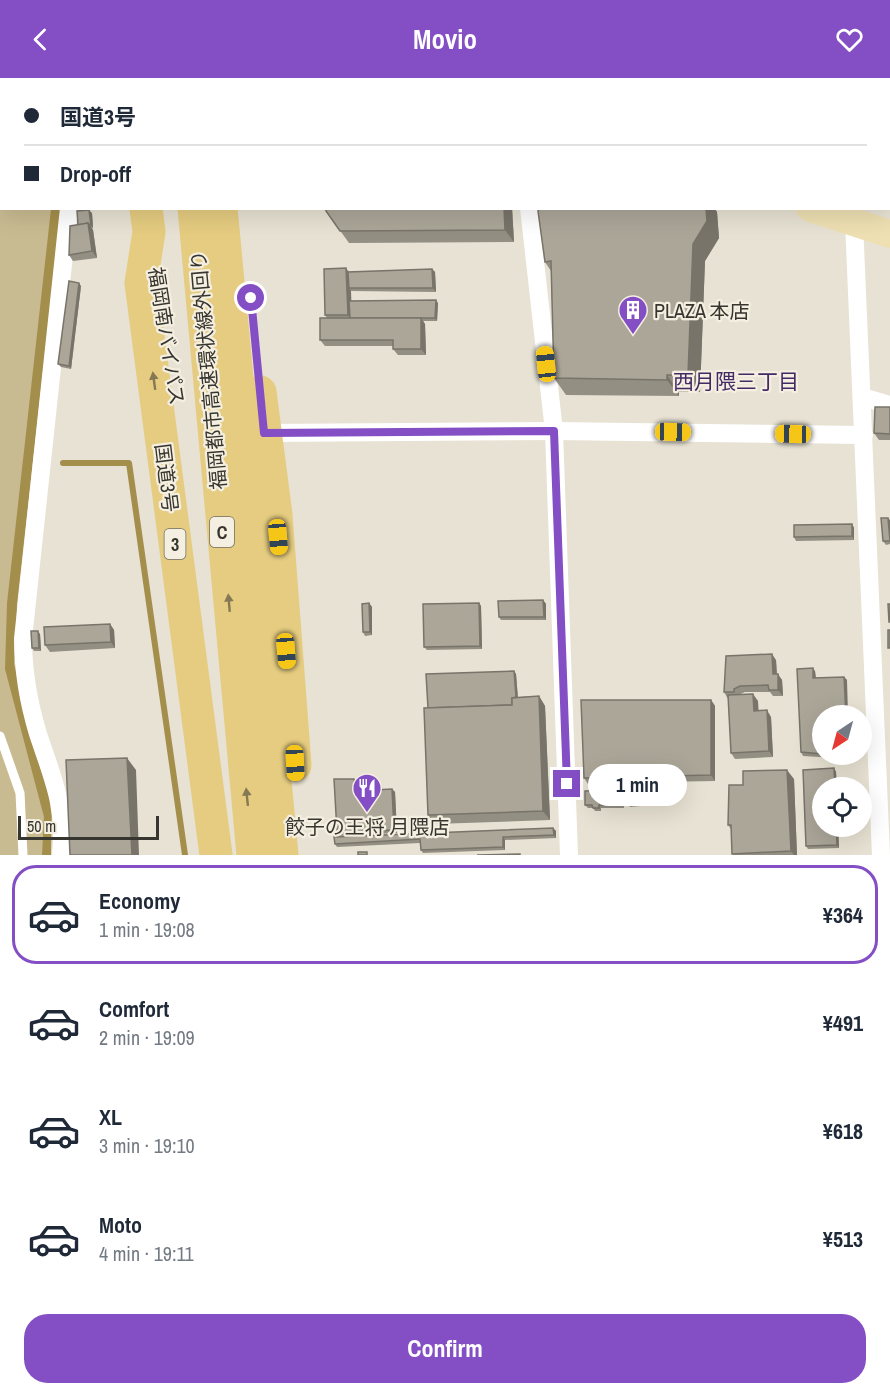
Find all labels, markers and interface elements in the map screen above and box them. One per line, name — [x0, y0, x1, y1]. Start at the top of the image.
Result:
text: Movio — [413, 21, 477, 57]
icon: back — [24, 23, 57, 56]
icon: heart — [833, 23, 866, 56]
text: 国道3号 — [60, 102, 136, 132]
text: Drop-off — [60, 159, 131, 189]
street label: 福岡都市高速環状線外回り — [184, 249, 232, 491]
street label: 福岡南バイパス — [143, 265, 191, 407]
route start — [237, 284, 264, 311]
building icon: PLAZA 本店 — [617, 294, 649, 336]
place label: PLAZA 本店 — [654, 297, 750, 324]
car — [535, 345, 557, 383]
district label: 西月隈三丁目 — [673, 367, 799, 396]
one-way arrow — [150, 371, 159, 390]
car — [655, 423, 691, 441]
car — [775, 425, 811, 443]
street label: 国道3号 — [149, 442, 185, 514]
road number: C — [210, 517, 234, 547]
car — [267, 518, 289, 556]
road number: 3 — [164, 529, 186, 559]
one-way arrow — [224, 593, 234, 612]
car — [275, 632, 297, 670]
north arrow — [812, 705, 872, 765]
map controls — [812, 705, 872, 837]
car — [285, 745, 305, 781]
callout: 1 min — [588, 763, 687, 805]
route end — [553, 770, 580, 797]
text: 1 min — [616, 771, 659, 798]
restaurant icon: 餃子の王将 月隈店 — [351, 772, 383, 814]
button: locate — [812, 777, 872, 837]
one-way arrow — [242, 787, 252, 806]
scale bar — [18, 813, 159, 840]
place label: 餃子の王将 月隈店 — [285, 813, 449, 840]
text: 50 m — [27, 815, 56, 837]
text: Economy — [99, 886, 180, 916]
icon: car — [27, 888, 81, 942]
text: ¥364 — [823, 900, 863, 930]
text: 1 min · 19:08 — [99, 916, 195, 943]
text: Comfort — [99, 994, 169, 1024]
icon: car — [27, 996, 81, 1050]
text: ¥491 — [823, 1008, 863, 1038]
text: 2 min · 19:09 — [99, 1024, 195, 1051]
text: XL — [99, 1102, 122, 1132]
icon: car — [27, 1104, 81, 1158]
text: ¥618 — [823, 1116, 863, 1146]
text: 3 min · 19:10 — [99, 1132, 195, 1159]
text: Moto — [99, 1210, 142, 1240]
icon: car — [27, 1212, 81, 1266]
text: ¥513 — [823, 1224, 863, 1254]
text: 4 min · 19:11 — [99, 1240, 194, 1267]
button: Confirm — [24, 1314, 866, 1383]

